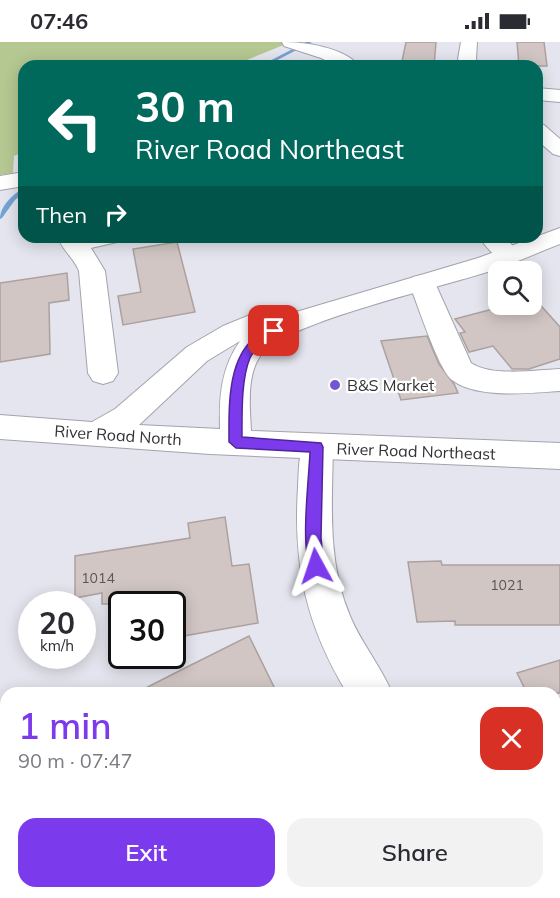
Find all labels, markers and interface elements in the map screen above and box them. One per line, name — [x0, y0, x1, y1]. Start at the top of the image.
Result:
text: 07:46 — [30, 7, 88, 35]
text: 30 m — [135, 80, 235, 133]
icon: left — [36, 84, 114, 162]
text: River Road Northeast — [135, 132, 404, 166]
icon: right — [99, 198, 132, 231]
text: Then — [36, 201, 87, 229]
map controls — [488, 261, 542, 315]
button: search — [488, 261, 542, 315]
pin — [248, 305, 299, 356]
icon: arrive — [257, 314, 290, 347]
place label: B&S Market — [347, 375, 435, 395]
marker: B&S Market — [328, 378, 342, 392]
street label: River Road North — [54, 421, 182, 449]
street label: River Road Northeast — [336, 438, 496, 464]
position arrow — [284, 534, 348, 598]
house number: 1014 — [81, 569, 115, 587]
house number: 1021 — [490, 576, 524, 594]
speed limit sign: 30 — [108, 591, 186, 669]
text: 20 — [39, 604, 75, 642]
text: km/h — [40, 636, 74, 655]
text: 1 min — [18, 703, 112, 748]
button: close — [480, 707, 543, 770]
text: 90 m · 07:47 — [18, 748, 132, 773]
button: Exit — [18, 818, 275, 887]
button: Share — [287, 818, 543, 887]

